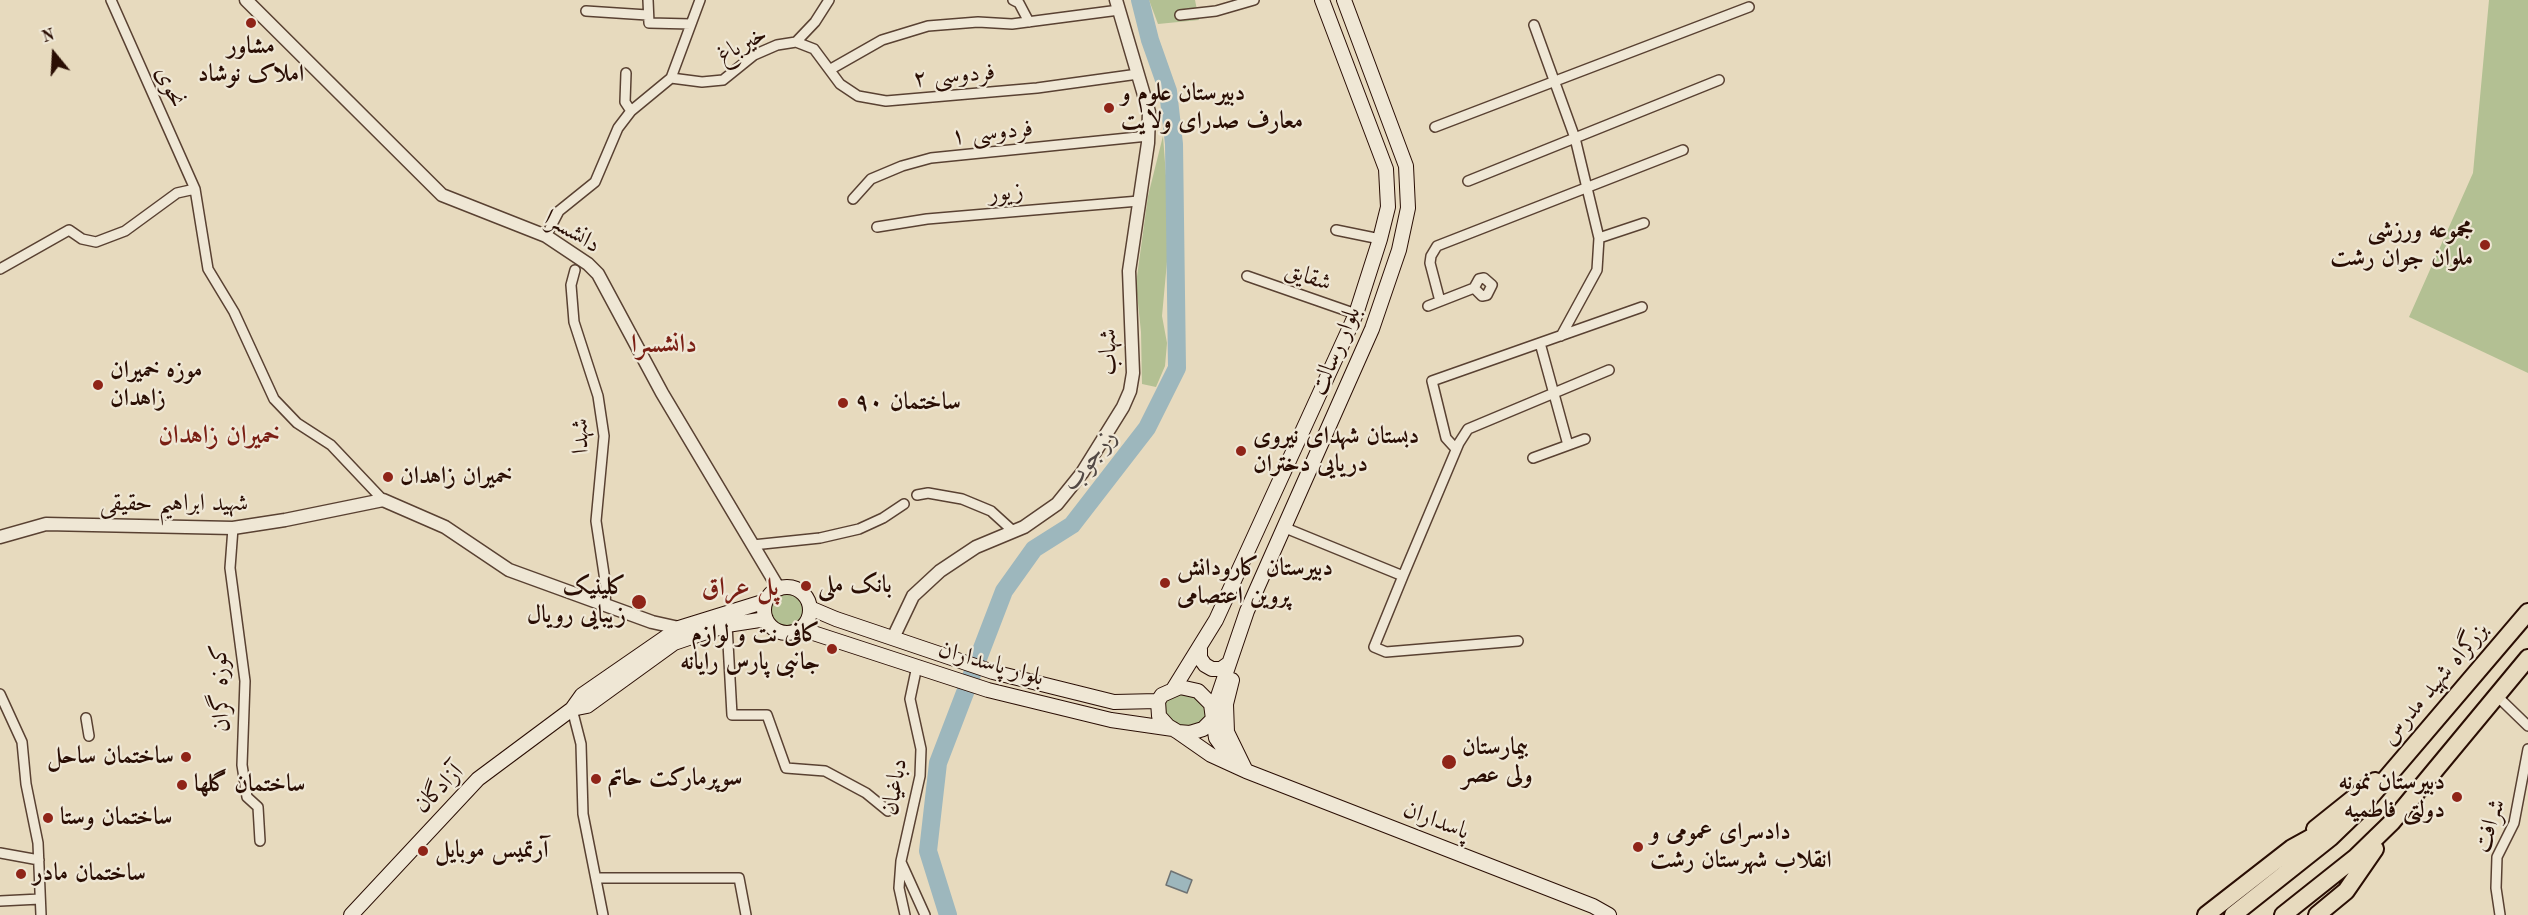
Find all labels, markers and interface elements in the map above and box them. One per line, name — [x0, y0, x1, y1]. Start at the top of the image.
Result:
marker: مشاور املاک نوشاد — [244, 16, 258, 30]
street label: خیرباغ — [712, 20, 772, 70]
north arrow — [24, 24, 84, 84]
text: N — [40, 27, 57, 46]
place label: مشاور املاک نوشاد — [198, 33, 304, 89]
street label: فردوسی ۲ — [912, 58, 996, 94]
street label: نحوی — [148, 62, 192, 112]
place label: دبیرستان علوم و معارف صدرای ولایت — [1121, 80, 1303, 136]
marker: دبیرستان علوم و معارف صدرای ولایت — [1102, 101, 1116, 115]
street label: فردوسی ۱ — [950, 114, 1034, 152]
street label: زیور — [987, 177, 1025, 209]
street label: دانشسرا — [539, 204, 605, 260]
place label: مجموعه ورزشی ملوان جوان رشت — [2330, 217, 2473, 273]
marker: مجموعه ورزشی ملوان جوان رشت — [2478, 238, 2492, 252]
street label: شقایق — [1281, 256, 1335, 298]
street label: بلوار رسالت — [1304, 302, 1368, 400]
street label: شهاب — [1094, 328, 1124, 376]
district label: دانشسرا — [631, 329, 697, 361]
place label: موزه خمیران زاهدان — [110, 357, 202, 413]
marker: موزه خمیران زاهدان — [91, 378, 105, 392]
place label: ساختمان ۹۰ — [855, 389, 961, 417]
marker: ساختمان ۹۰ — [836, 396, 850, 410]
street label: شهدا — [566, 418, 596, 454]
district label: خمیران زاهدان — [158, 420, 280, 452]
water label: زرجوب — [1056, 422, 1124, 498]
place label: دبستان شهدای نیروی دریایی دختران — [1253, 423, 1419, 479]
marker: دبستان شهدای نیروی دریایی دختران — [1234, 444, 1248, 458]
place label: خمیران زاهدان — [400, 463, 512, 491]
marker: خمیران زاهدان — [381, 470, 395, 484]
street label: شهید ابراهیم حقیقی — [100, 490, 248, 518]
place label: دبیرستان کارودانش پروین اعتصامی — [1177, 555, 1333, 611]
district label: پل عراق — [701, 572, 779, 604]
place label: بانک ملی — [818, 572, 892, 600]
place label: کلینیک زیبایی رویال — [527, 574, 626, 630]
marker: دبیرستان کارودانش پروین اعتصامی — [1158, 576, 1172, 590]
marker: بانک ملی — [799, 579, 813, 593]
marker: کلینیک زیبایی رویال — [630, 593, 648, 611]
street label: بزرگراه شهید مدرس — [2375, 616, 2495, 752]
place label: کافی نت و لوازم جانبی پارس رایانه — [680, 621, 820, 677]
street label: بلوار پاسداران — [935, 635, 1047, 693]
marker: کافی نت و لوازم جانبی پارس رایانه — [825, 642, 839, 656]
street label: کوزه گران — [205, 643, 237, 733]
place label: بیمارستان ولی عصر — [1462, 734, 1533, 790]
place label: ساختمان ساحل — [47, 743, 174, 771]
marker: ساختمان ساحل — [179, 750, 193, 764]
marker: بیمارستان ولی عصر — [1440, 753, 1458, 771]
street label: دباغیان — [876, 756, 914, 818]
street label: آزادگان — [408, 758, 470, 820]
place label: سوپرمارکت حاتم — [608, 765, 742, 793]
place label: دبیرستان نمونه دولتی فاطمیه — [2339, 769, 2445, 825]
place label: ساختمان گلها — [194, 771, 305, 799]
marker: سوپرمارکت حاتم — [589, 772, 603, 786]
marker: ساختمان گلها — [175, 778, 189, 792]
marker: دبیرستان نمونه دولتی فاطمیه — [2450, 790, 2464, 804]
street label: پاسداران — [1399, 795, 1473, 847]
street label: شرافت — [2468, 795, 2512, 857]
place label: ساختمان وستا — [60, 804, 172, 832]
marker: ساختمان وستا — [41, 811, 55, 825]
place label: دادسرای عمومی و انقلاب شهرستان رشت — [1650, 819, 1832, 875]
place label: آرتمیس موبایل — [435, 837, 548, 865]
marker: دادسرای عمومی و انقلاب شهرستان رشت — [1631, 840, 1645, 854]
marker: آرتمیس موبایل — [416, 844, 430, 858]
place label: ساختمان مادر — [33, 860, 146, 888]
marker: ساختمان مادر — [14, 867, 28, 881]

